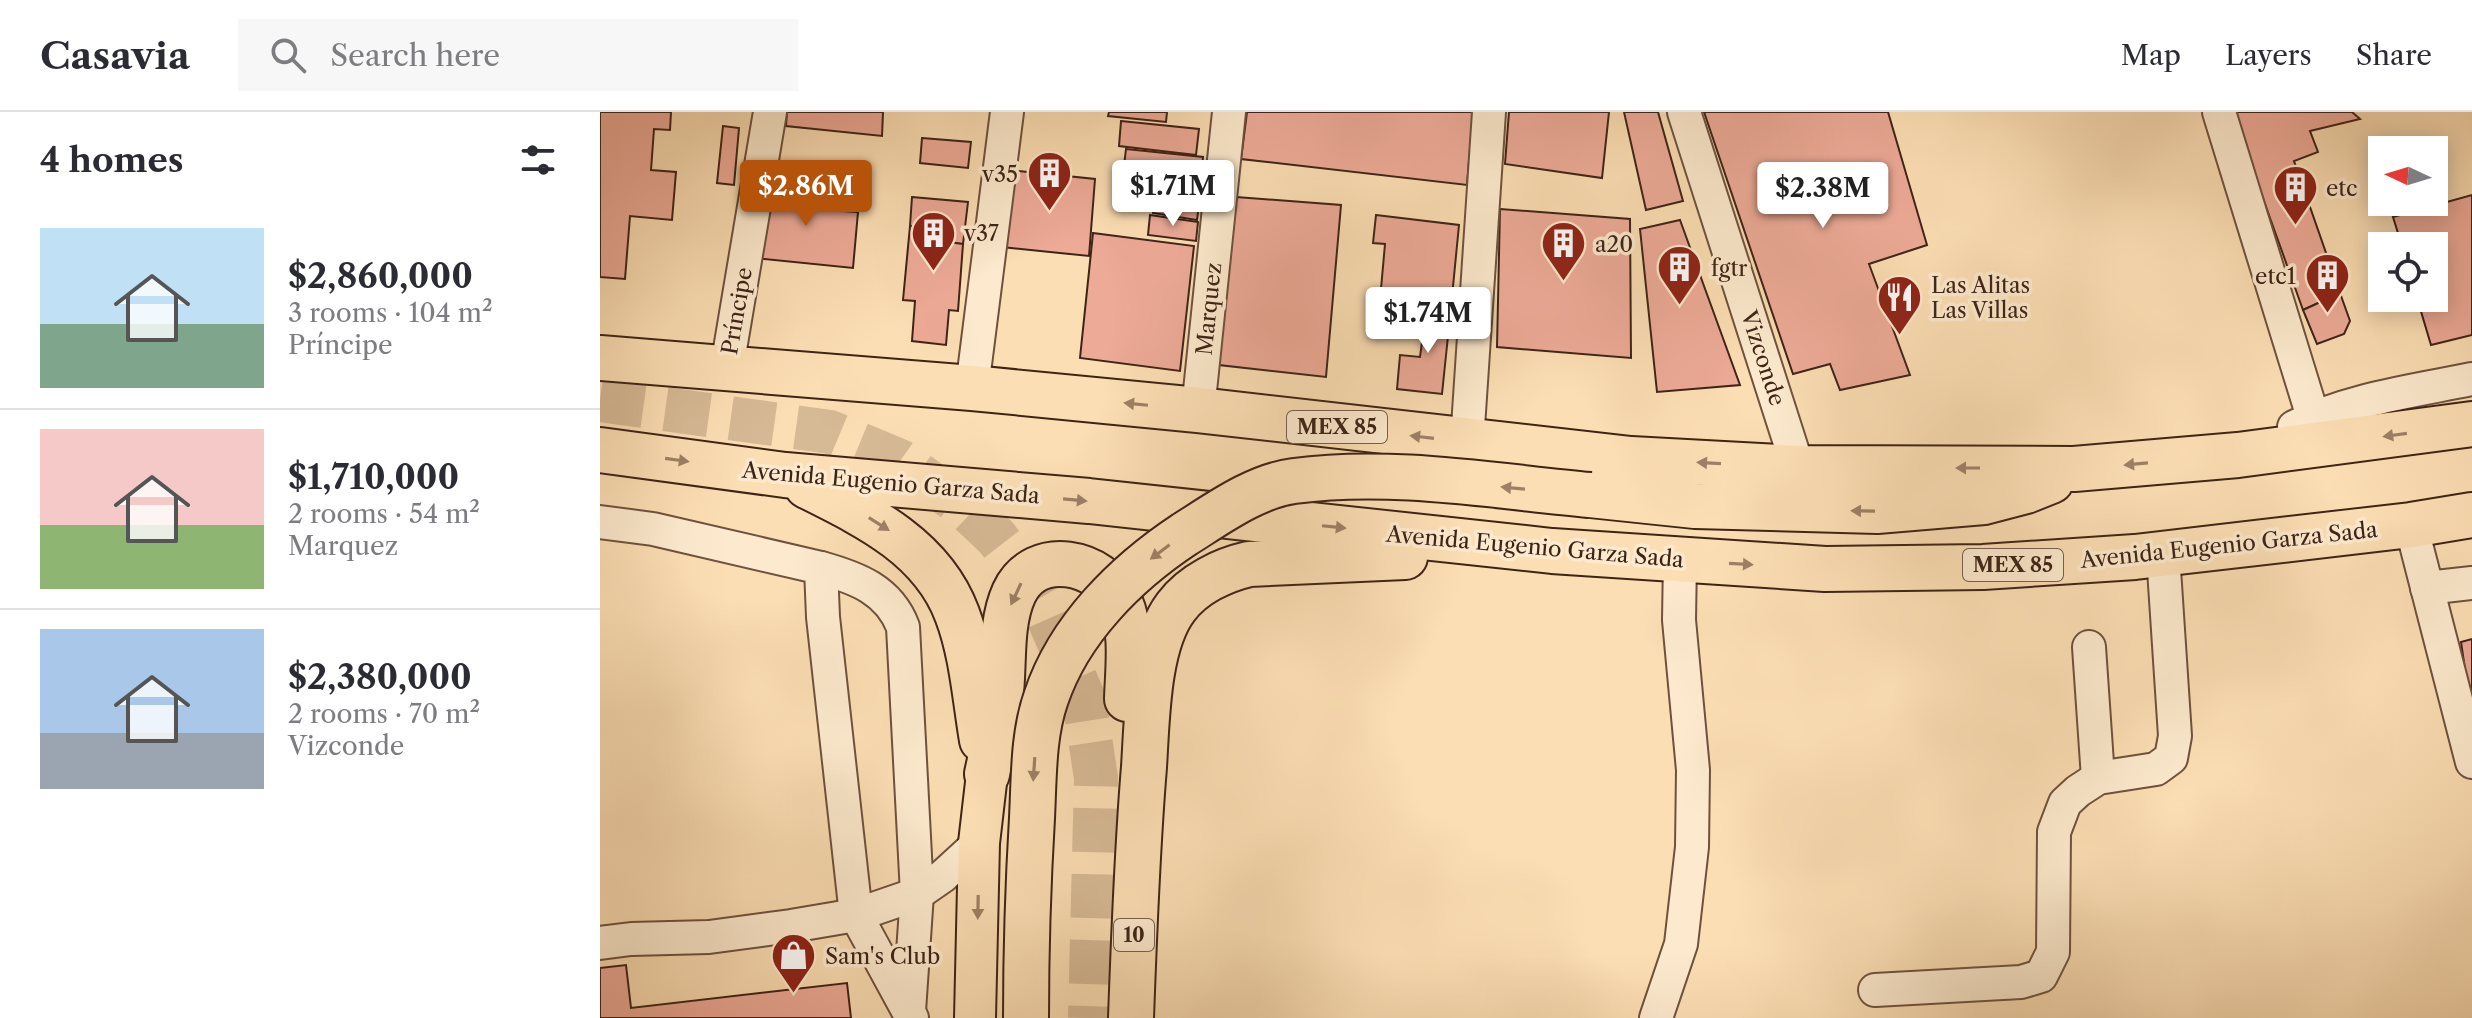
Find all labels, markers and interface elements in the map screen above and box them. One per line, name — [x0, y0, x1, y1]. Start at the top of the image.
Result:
search box — [238, 19, 798, 91]
text: Casavia — [40, 32, 190, 79]
icon: search — [266, 33, 310, 77]
text: Search here — [330, 37, 500, 74]
text: Map — [2121, 38, 2181, 72]
text: Layers — [2225, 38, 2312, 72]
text: Share — [2356, 38, 2432, 72]
north arrow — [2368, 136, 2448, 216]
map controls — [2368, 136, 2448, 312]
icon: filters — [516, 138, 560, 182]
text: 4 homes — [40, 139, 184, 181]
building icon: v35 — [1025, 150, 1073, 213]
pin: $2.86M — [741, 160, 871, 228]
pin: $1.71M — [1108, 160, 1238, 228]
place label: v35 — [981, 161, 1018, 188]
pin: $2.38M — [1758, 162, 1888, 230]
building icon: etc — [2271, 164, 2319, 227]
text: $2.86M — [758, 170, 854, 202]
text: $1.71M — [1130, 170, 1216, 202]
text: $2.38M — [1775, 172, 1871, 204]
place label: etc — [2326, 175, 2358, 202]
building icon: v37 — [909, 209, 957, 272]
place label: v37 — [963, 220, 999, 247]
building icon: a20 — [1540, 220, 1588, 283]
place label: a20 — [1595, 231, 1633, 258]
button: locate — [2368, 232, 2448, 312]
building icon: fgtr — [1656, 244, 1704, 307]
building icon: etc1 — [2303, 252, 2351, 315]
text: $2,860,000 — [288, 255, 473, 297]
place label: fgtr — [1711, 255, 1747, 282]
icon: home — [104, 260, 200, 356]
street label: Marquez — [1191, 261, 1227, 357]
place label: etc1 — [2255, 263, 2296, 290]
street label: Príncipe — [716, 265, 758, 357]
place label: Las Alitas Las Villas — [1931, 272, 2030, 324]
restaurant icon: Las Alitas Las Villas — [1876, 274, 1924, 337]
pin: $1.74M — [1363, 287, 1493, 355]
text: 3 rooms · 104 m² — [288, 297, 493, 329]
text: $1.74M — [1384, 297, 1472, 329]
street label: Vizconde — [1735, 306, 1791, 409]
text: Príncipe — [288, 329, 392, 361]
one-way arrow — [1123, 397, 1148, 410]
road number: MEX 85 — [1287, 411, 1387, 443]
one-way arrow — [2382, 428, 2407, 441]
one-way arrow — [1409, 430, 1434, 443]
one-way arrow — [665, 454, 690, 467]
text: $1,710,000 — [288, 456, 459, 498]
street label: Avenida Eugenio Garza Sada — [740, 456, 1041, 510]
one-way arrow — [1696, 456, 1721, 469]
one-way arrow — [2123, 458, 2148, 471]
icon: home — [104, 461, 200, 557]
one-way arrow — [1955, 462, 1980, 474]
one-way arrow — [1500, 481, 1525, 494]
one-way arrow — [1063, 494, 1088, 507]
text: 2 rooms · 54 m² — [288, 498, 480, 530]
one-way arrow — [1850, 504, 1875, 517]
street label: Avenida Eugenio Garza Sada — [2078, 516, 2379, 574]
one-way arrow — [868, 517, 890, 531]
street label: Avenida Eugenio Garza Sada — [1384, 520, 1685, 574]
one-way arrow — [1322, 521, 1347, 534]
text: Marquez — [288, 530, 398, 562]
one-way arrow — [1150, 544, 1170, 560]
road number: MEX 85 — [1963, 549, 2063, 581]
one-way arrow — [1729, 558, 1754, 571]
one-way arrow — [1009, 583, 1022, 606]
text: $2,380,000 — [288, 656, 472, 698]
icon: home — [104, 661, 200, 757]
text: 2 rooms · 70 m² — [288, 698, 480, 730]
text: Vizconde — [288, 730, 404, 762]
one-way arrow — [1028, 757, 1041, 782]
one-way arrow — [971, 895, 984, 920]
road number: 10 — [1114, 919, 1154, 951]
shop icon: Sam's Club — [770, 932, 818, 995]
place label: Sam's Club — [825, 943, 940, 970]

